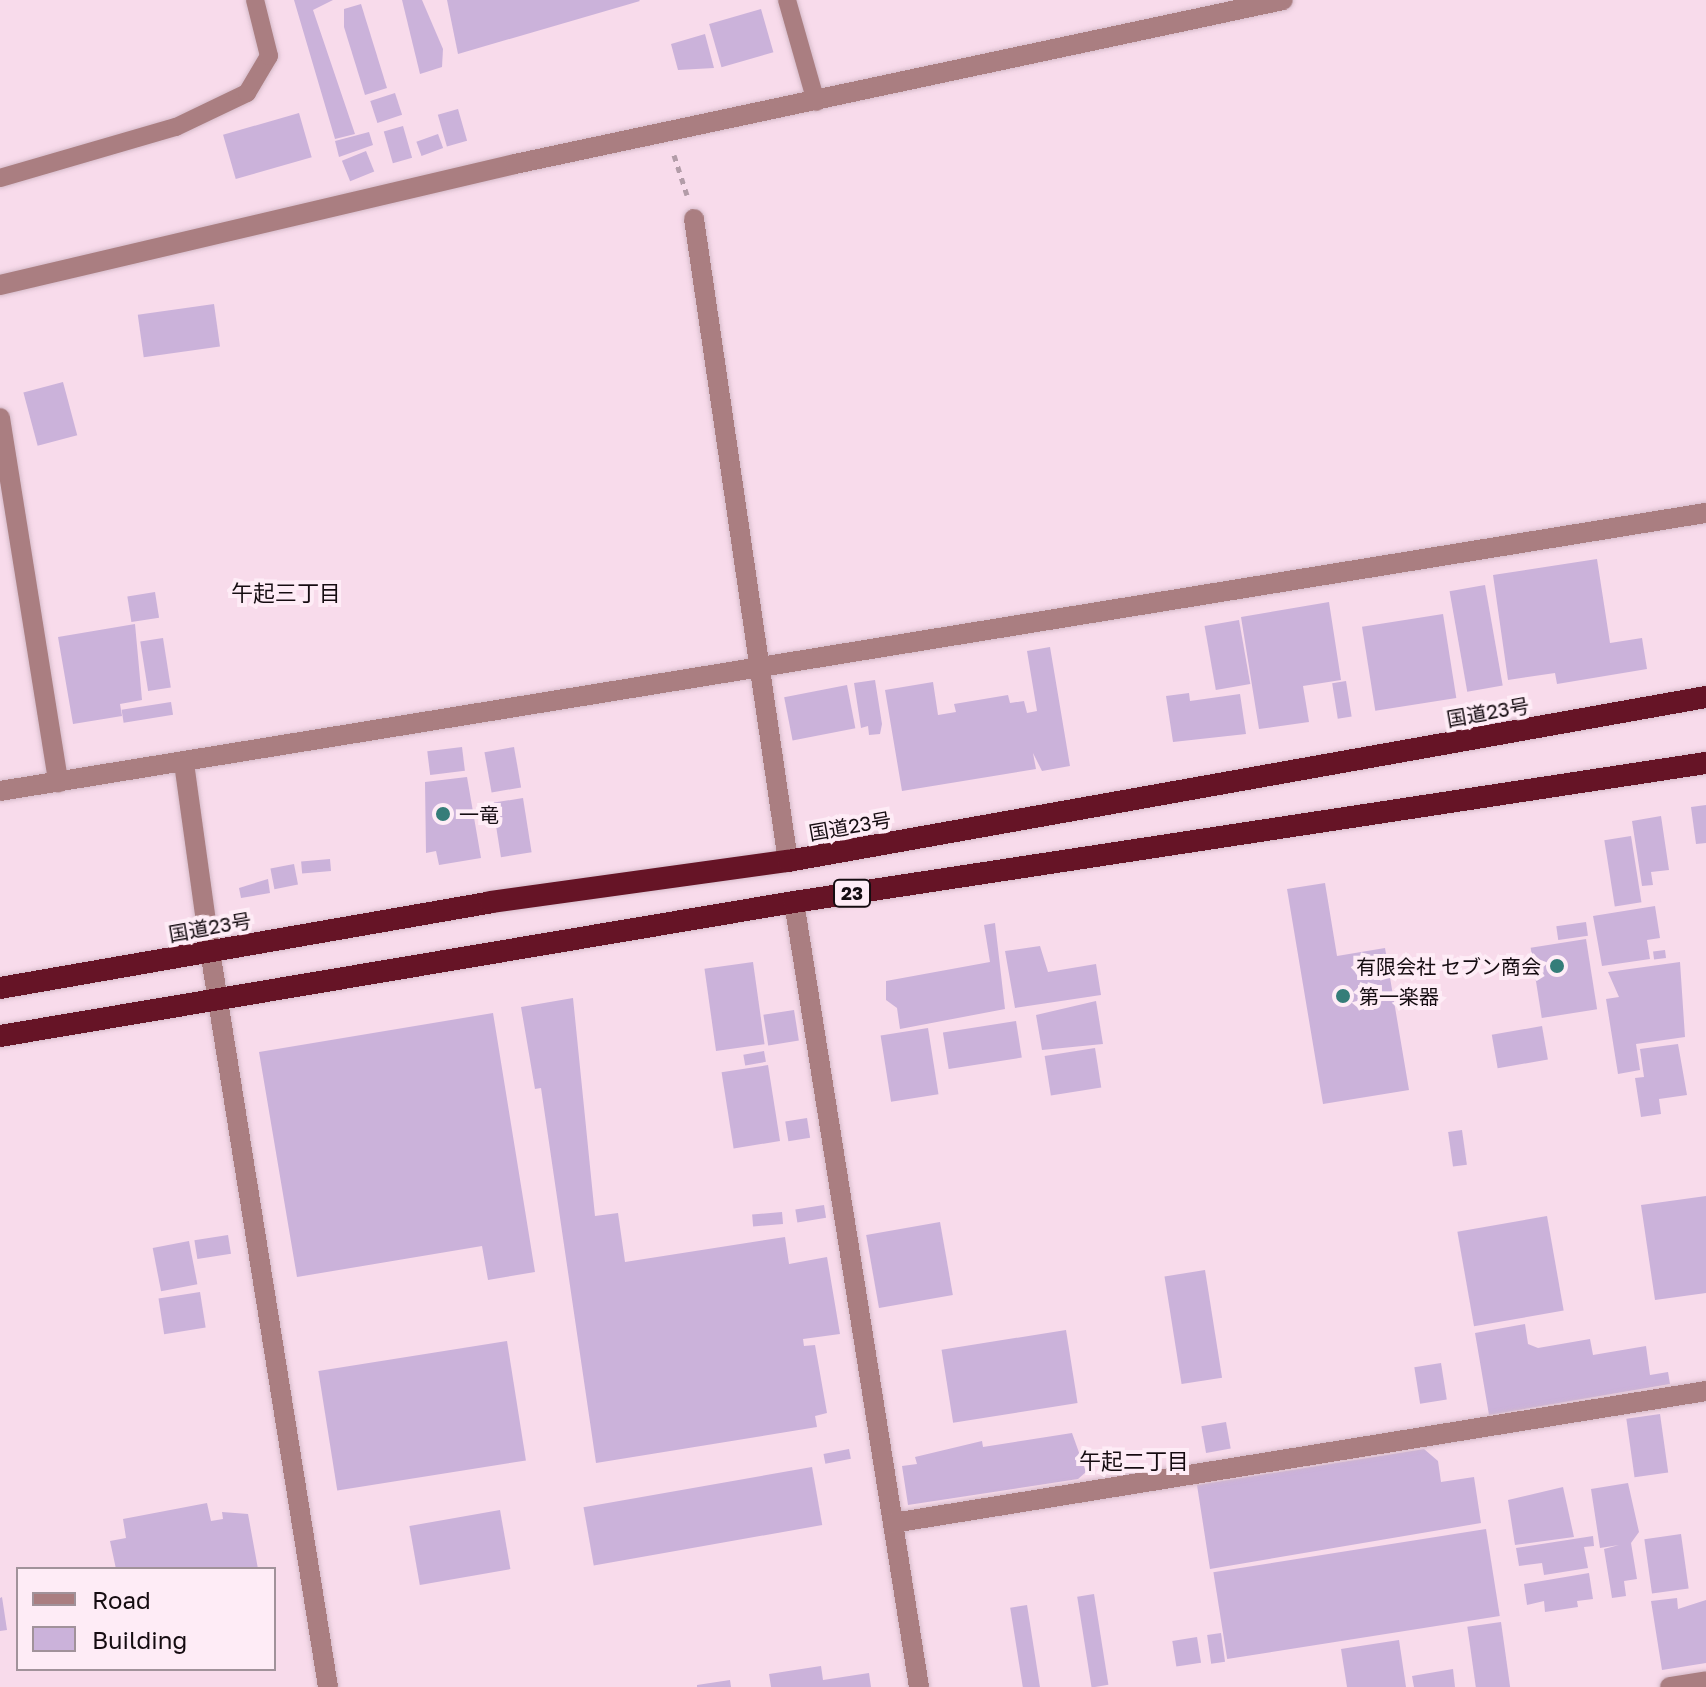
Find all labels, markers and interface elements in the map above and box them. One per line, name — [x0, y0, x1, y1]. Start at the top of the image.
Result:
district label: 午起三丁目 — [231, 580, 341, 606]
street label: 国道23号 — [1445, 693, 1531, 731]
place label: 一竜 — [459, 802, 499, 826]
marker: 一竜 — [434, 805, 452, 823]
street label: 国道23号 — [807, 807, 893, 845]
road number: 23 — [832, 879, 872, 907]
street label: 国道23号 — [167, 908, 253, 946]
place label: 有限会社 セブン商会 — [1356, 954, 1541, 978]
marker: 有限会社 セブン商会 — [1548, 957, 1566, 975]
place label: 第一楽器 — [1359, 984, 1439, 1008]
marker: 第一楽器 — [1334, 987, 1352, 1005]
district label: 午起二丁目 — [1079, 1448, 1189, 1474]
legend — [16, 1567, 276, 1671]
text: Road — [92, 1585, 151, 1614]
text: Building — [92, 1625, 187, 1654]

